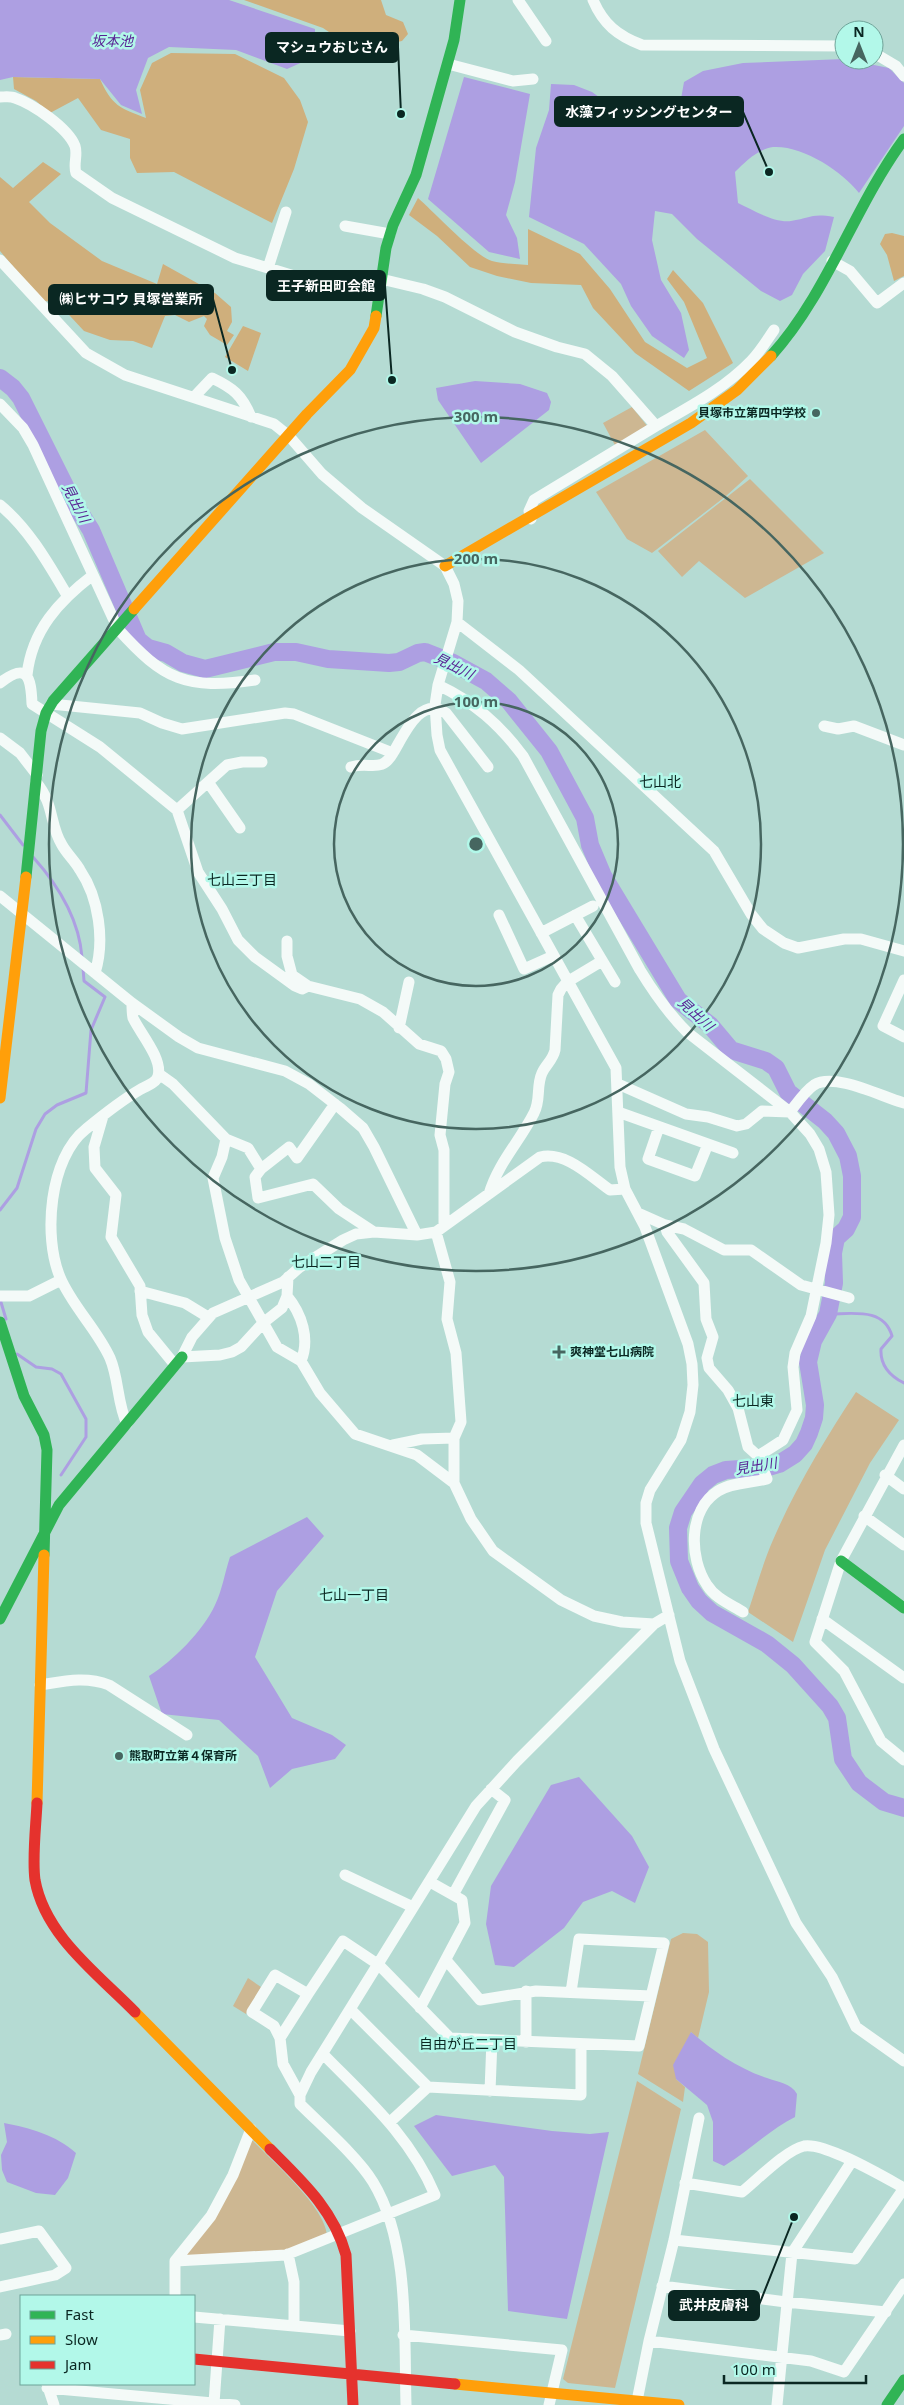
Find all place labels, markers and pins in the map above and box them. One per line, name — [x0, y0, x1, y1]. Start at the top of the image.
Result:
callout: マシュウおじさん — [266, 33, 398, 62]
callout: 水藻フィッシングセンター — [555, 97, 743, 126]
callout: 王子新田町会館 — [267, 271, 385, 300]
callout: ㈱ヒサコウ 貝塚営業所 — [49, 285, 213, 314]
place label: 貝塚市立第四中学校 — [698, 404, 806, 421]
marker: 貝塚市立第四中学校 — [810, 407, 822, 419]
centre of rings — [467, 835, 485, 853]
place label: 爽神堂七山病院 — [570, 1343, 654, 1360]
marker: 爽神堂七山病院 — [552, 1345, 566, 1359]
place label: 熊取町立第４保育所 — [129, 1747, 237, 1764]
marker: 熊取町立第４保育所 — [113, 1750, 125, 1762]
callout: 武井皮膚科 — [669, 2291, 759, 2320]

